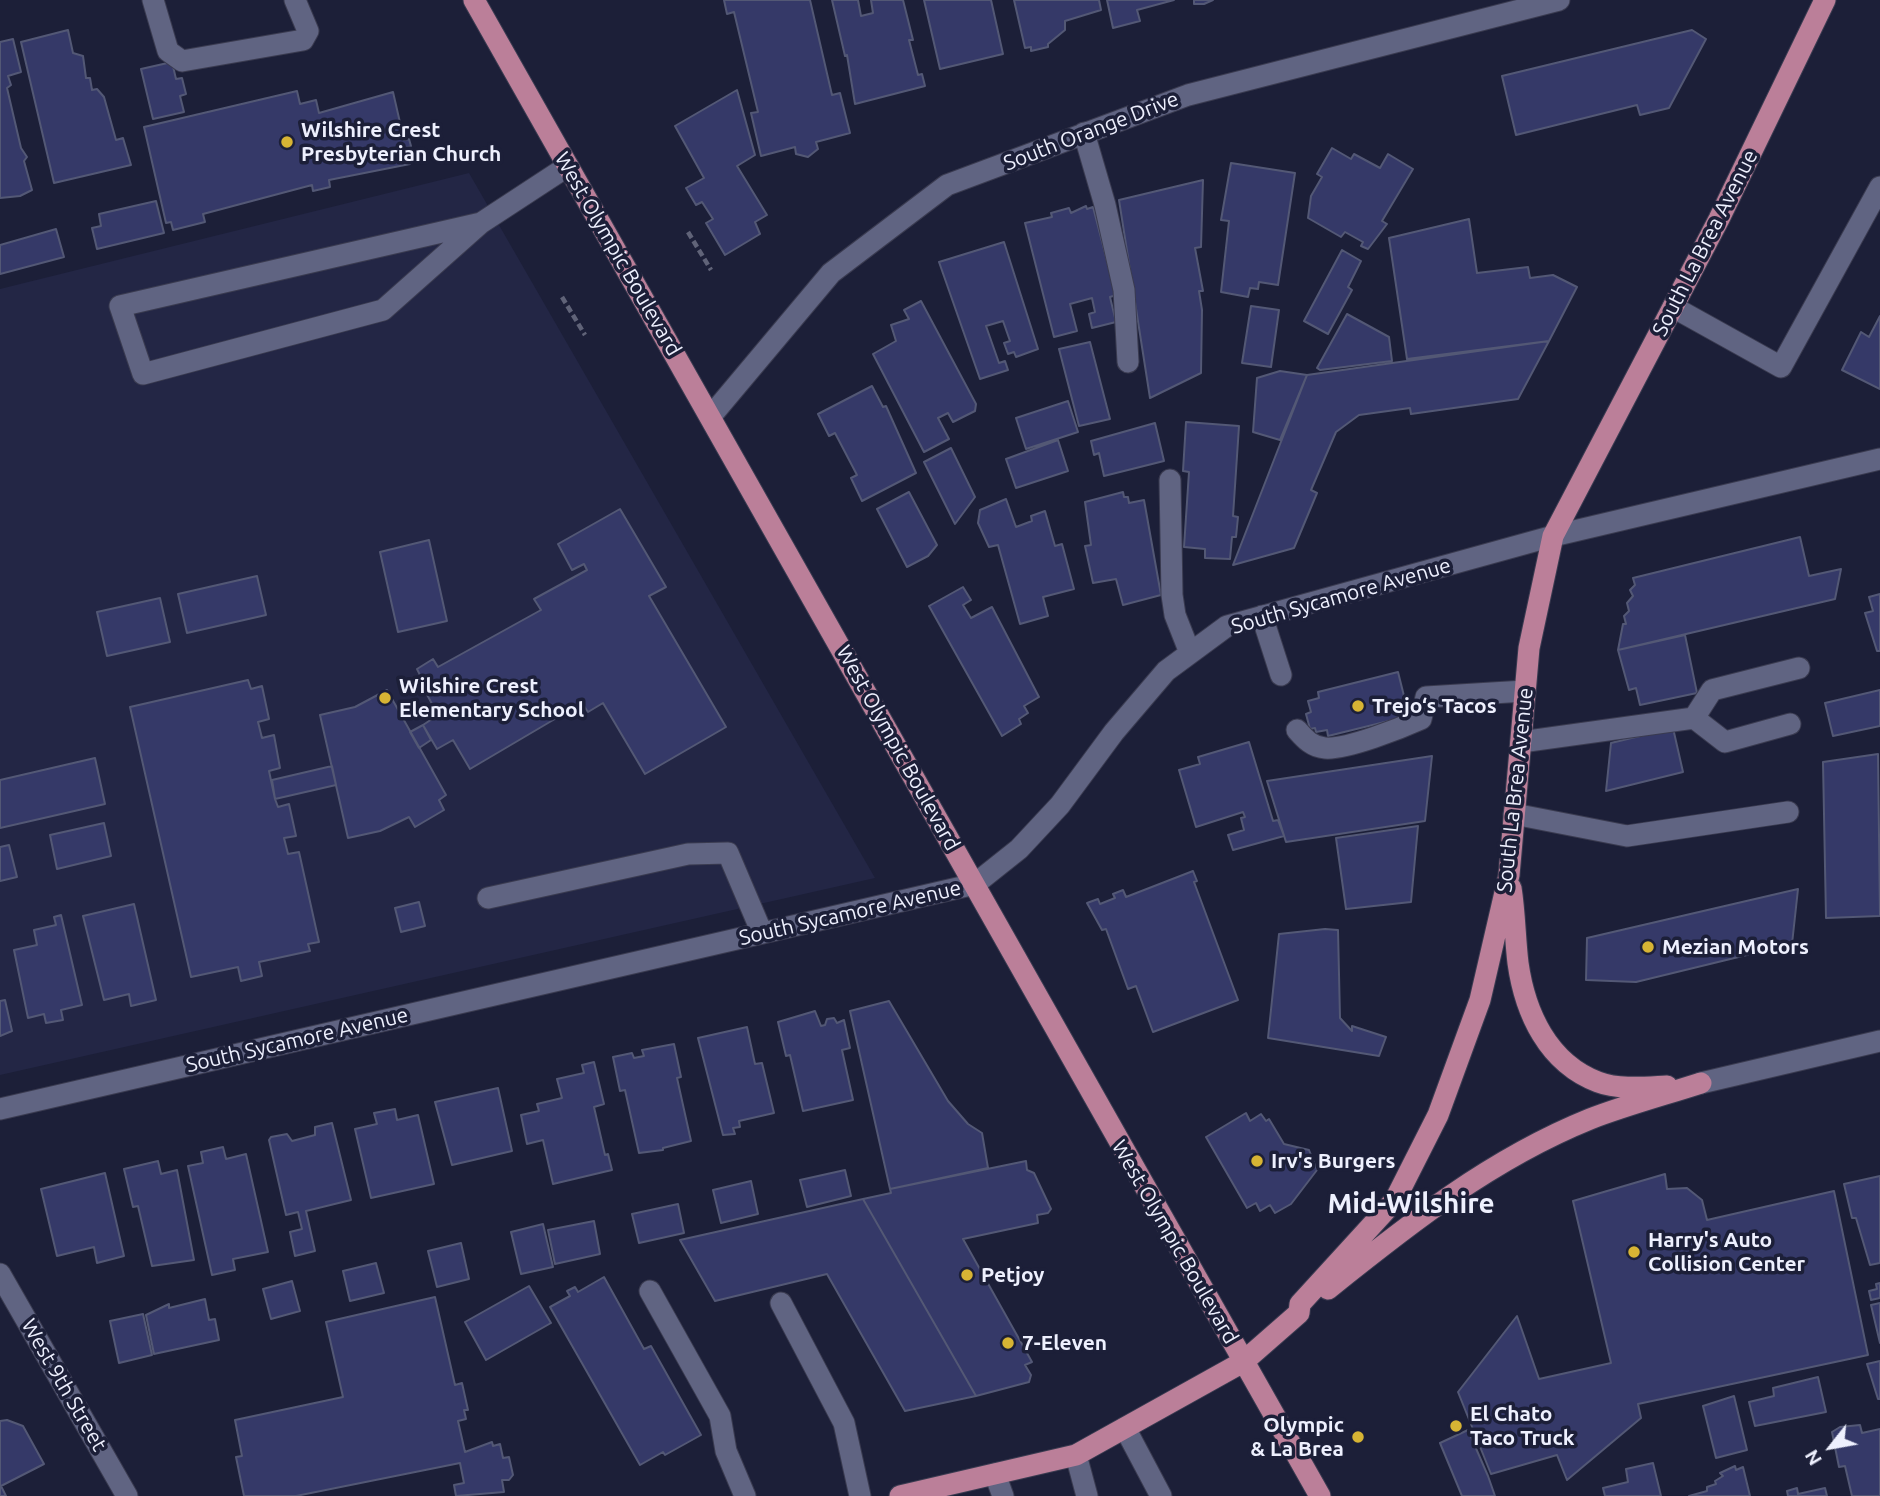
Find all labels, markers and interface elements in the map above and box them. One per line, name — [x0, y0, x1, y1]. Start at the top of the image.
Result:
street label: South Orange Drive — [1000, 86, 1182, 176]
place label: Wilshire Crest Presbyterian Church — [301, 117, 501, 167]
marker: Wilshire Crest Presbyterian Church — [279, 134, 295, 150]
street label: South La Brea Avenue — [1647, 146, 1763, 340]
street label: West Olympic Boulevard — [549, 148, 687, 360]
street label: South Sycamore Avenue — [1228, 553, 1454, 639]
street label: West Olympic Boulevard — [831, 641, 965, 855]
place label: Wilshire Crest Elementary School — [399, 673, 584, 723]
street label: South La Brea Avenue — [1492, 686, 1538, 894]
marker: Wilshire Crest Elementary School — [377, 690, 393, 706]
place label: Trejo‘s Tacos — [1372, 693, 1497, 719]
marker: Trejo‘s Tacos — [1350, 698, 1366, 714]
street label: South Sycamore Avenue — [737, 875, 963, 951]
place label: Mezian Motors — [1662, 934, 1809, 960]
marker: Mezian Motors — [1640, 939, 1656, 955]
street label: South Sycamore Avenue — [184, 1002, 410, 1078]
street label: West Olympic Boulevard — [1106, 1136, 1244, 1348]
place label: Irv's Burgers — [1271, 1148, 1396, 1174]
marker: Irv's Burgers — [1249, 1153, 1265, 1169]
district label: Mid-Wilshire — [1327, 1187, 1495, 1221]
place label: Harry's Auto Collision Center — [1648, 1227, 1805, 1277]
marker: Harry's Auto Collision Center — [1626, 1244, 1642, 1260]
place label: Petjoy — [981, 1262, 1044, 1288]
marker: Petjoy — [959, 1267, 975, 1283]
street label: West 9th Street — [16, 1314, 112, 1456]
place label: 7-Eleven — [1022, 1330, 1107, 1356]
marker: 7-Eleven — [1000, 1335, 1016, 1351]
place label: El Chato Taco Truck — [1470, 1401, 1574, 1451]
place label: Olympic & La Brea — [1250, 1412, 1344, 1462]
north arrow — [1796, 1412, 1866, 1482]
marker: El Chato Taco Truck — [1448, 1418, 1464, 1434]
marker: Olympic & La Brea — [1350, 1429, 1366, 1445]
text: N — [1800, 1446, 1826, 1470]

